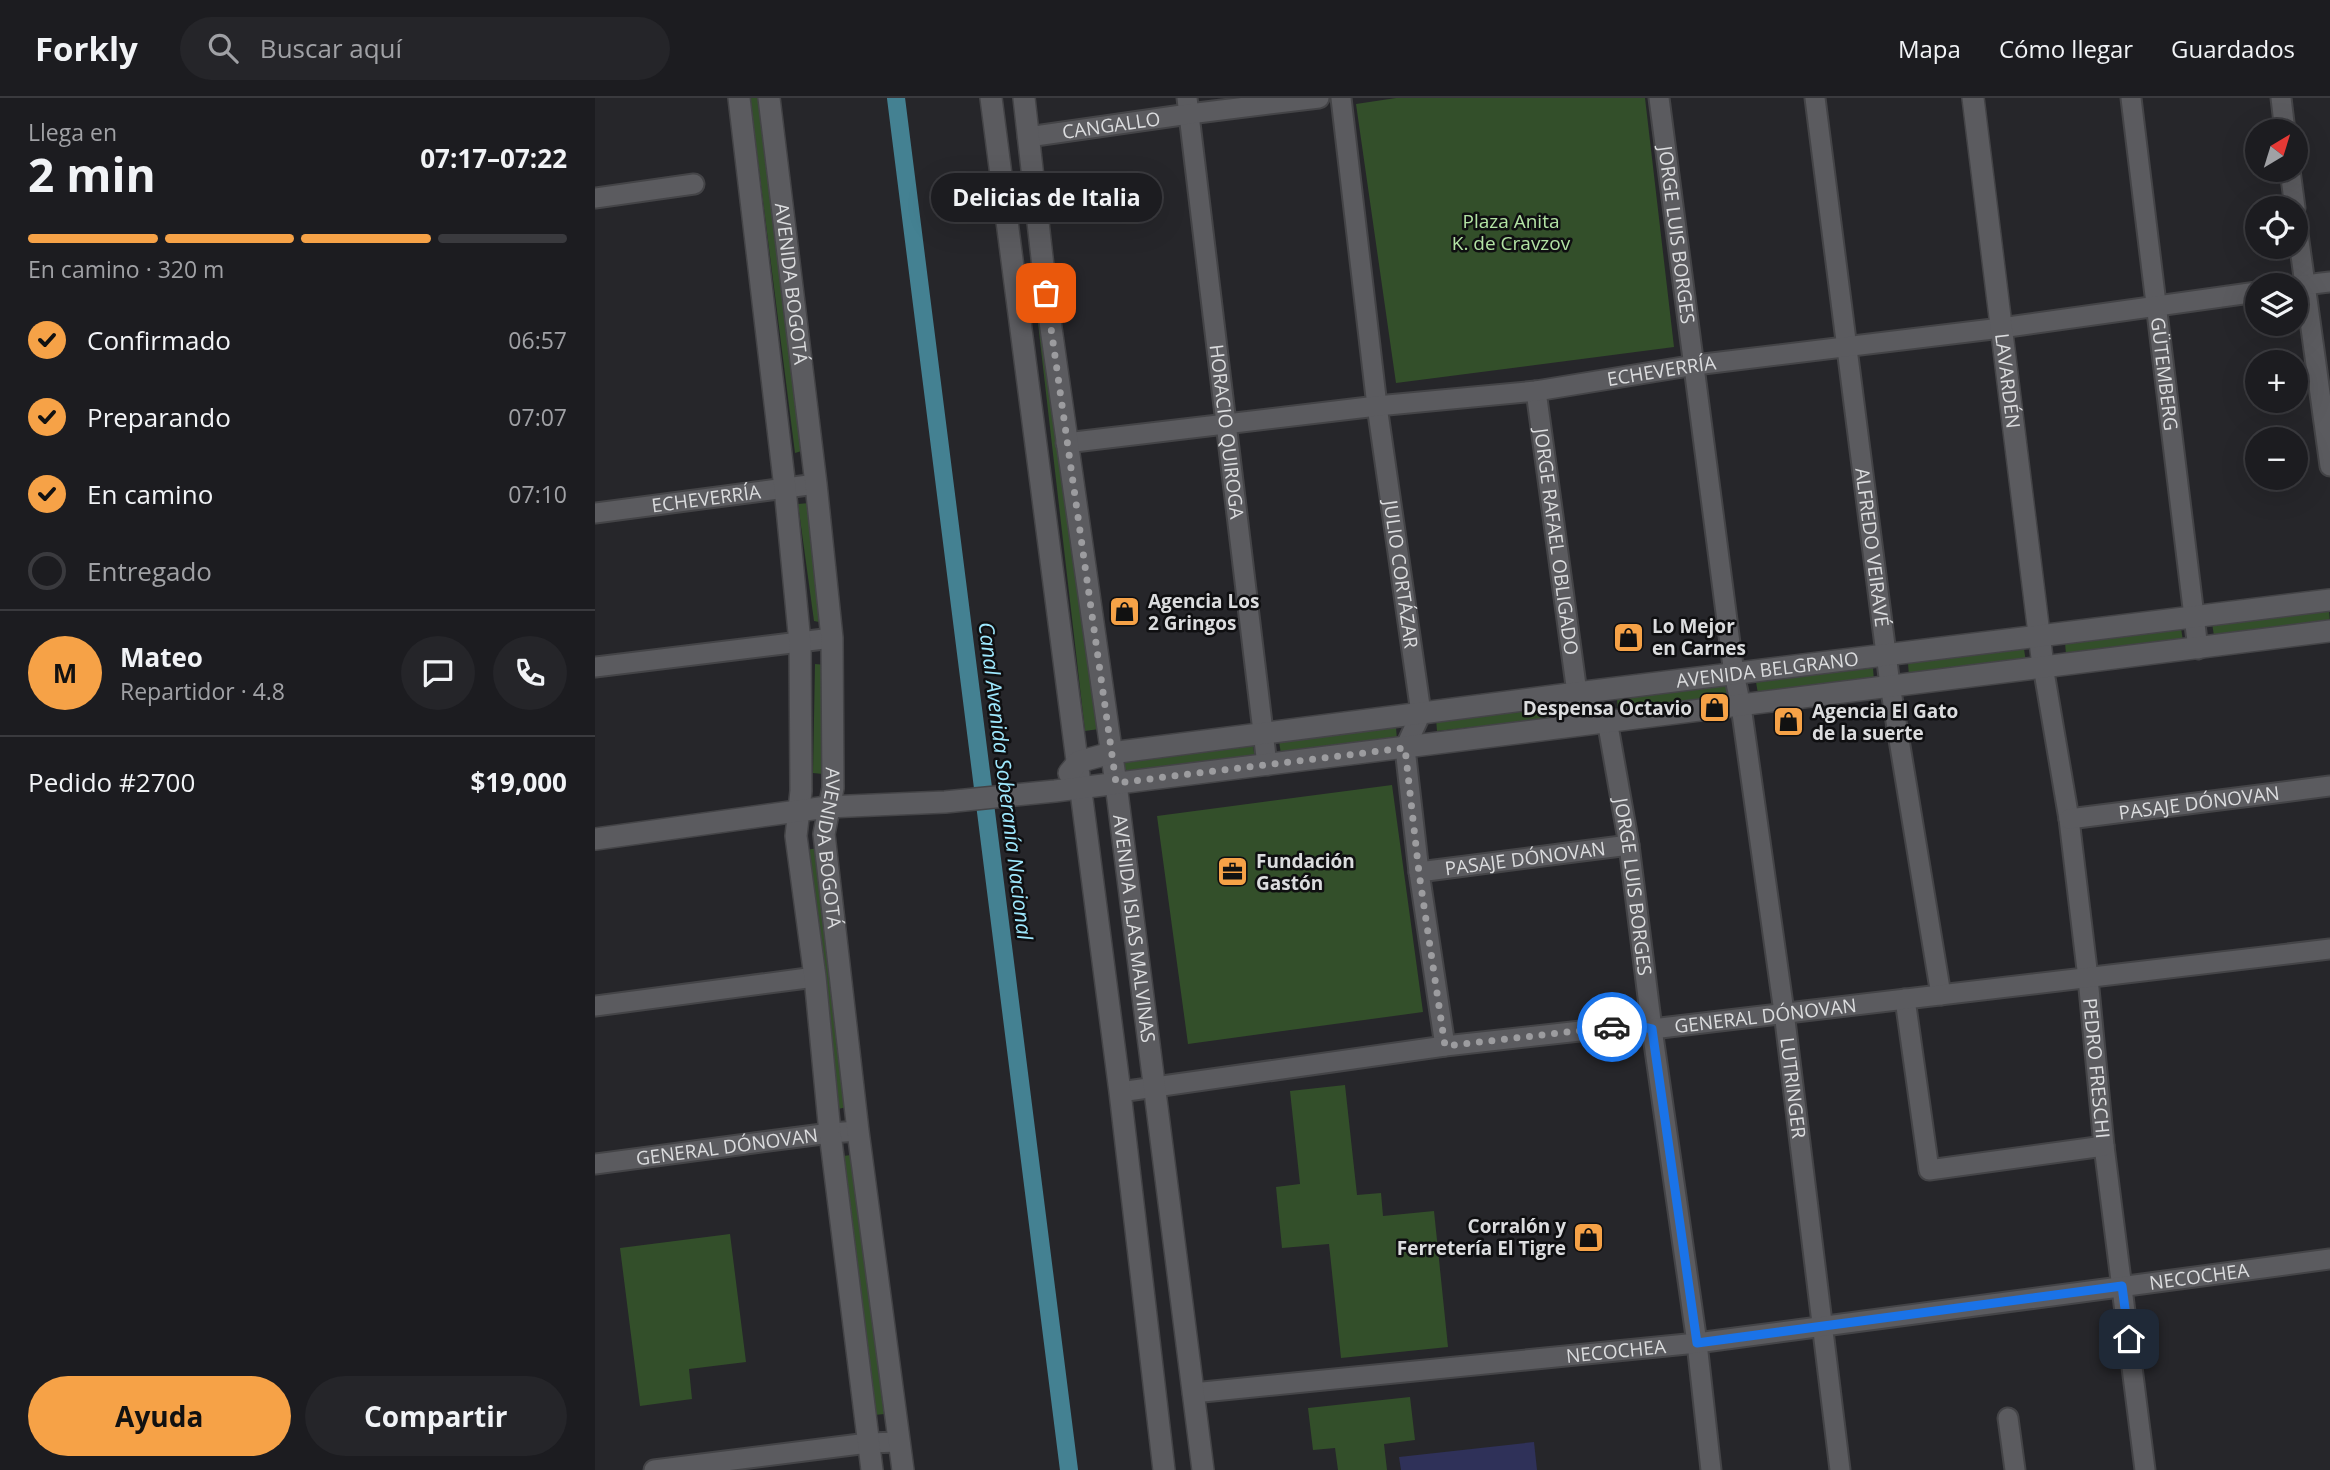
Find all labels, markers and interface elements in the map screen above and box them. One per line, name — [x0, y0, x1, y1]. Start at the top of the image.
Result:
search box — [180, 17, 670, 80]
text: Forkly — [35, 26, 138, 71]
icon: search — [204, 29, 242, 67]
text: Buscar aquí — [260, 30, 402, 66]
text: Mapa — [1898, 32, 1961, 65]
text: Cómo llegar — [1999, 32, 2133, 65]
text: Guardados — [2171, 32, 2295, 65]
street label: CANGALLO — [1060, 105, 1162, 145]
text: Llega en — [28, 116, 117, 148]
north arrow — [2245, 119, 2308, 182]
map controls — [2245, 119, 2308, 490]
text: 07:17–07:22 — [420, 140, 567, 176]
street label: JORGE LUIS BORGES — [1652, 142, 1701, 325]
text: 2 min — [28, 143, 156, 205]
callout: Delicias de Italia — [931, 174, 1161, 223]
text: Delicias de Italia — [952, 181, 1141, 213]
button: locate — [2245, 196, 2308, 259]
street label: AVENIDA BOGOTÁ — [769, 201, 814, 366]
park label: Plaza Anita K. de Cravzov — [1452, 208, 1571, 256]
text: En camino · 320 m — [28, 253, 224, 285]
pin — [1016, 263, 1076, 323]
button: layers — [2245, 273, 2308, 336]
icon: bag — [1027, 274, 1065, 312]
street label: GÜTEMBERG — [2145, 316, 2184, 432]
icon: check — [28, 321, 66, 359]
text: Confirmado — [87, 322, 231, 358]
text: 06:57 — [508, 324, 567, 356]
street label: LAVARDÉN — [1989, 332, 2027, 430]
street label: HORACIO QUIROGA — [1204, 343, 1250, 520]
street label: ECHEVERRÍA — [1605, 350, 1717, 392]
button: + — [2245, 350, 2308, 413]
icon: check — [28, 398, 66, 436]
text: Preparando — [87, 399, 231, 435]
text: 07:07 — [508, 401, 567, 433]
street label: JORGE RAFAEL OBLIGADO — [1528, 425, 1585, 657]
button: − — [2245, 427, 2308, 490]
street label: ALFREDO VEIRAVÉ — [1849, 466, 1895, 629]
icon: check — [28, 475, 66, 513]
text: En camino — [87, 476, 213, 512]
text: 07:10 — [508, 478, 567, 510]
street label: ECHEVERRÍA — [650, 478, 762, 518]
street label: JULIO CORTÁZAR — [1377, 496, 1425, 650]
text: Entregado — [87, 553, 212, 589]
place label: Agencia Los 2 Gringos — [1148, 588, 1259, 636]
shop icon: Agencia Los 2 Gringos — [1108, 595, 1142, 629]
place label: Lo Mejor en Carnes — [1652, 613, 1746, 661]
water label: Canal Avenida Soberanía Nacional — [973, 620, 1039, 942]
shop icon: Lo Mejor en Carnes — [1612, 620, 1646, 654]
button: chat — [401, 636, 475, 710]
button: phone — [493, 636, 567, 710]
text: Mateo — [120, 639, 203, 675]
street label: AVENIDA BELGRANO — [1675, 645, 1860, 694]
text: M — [53, 655, 77, 691]
text: Repartidor · 4.8 — [120, 675, 285, 707]
shop icon: Despensa Octavio — [1698, 691, 1732, 725]
place label: Despensa Octavio — [1523, 695, 1692, 721]
place label: Agencia El Gato de la suerte — [1812, 698, 1958, 746]
shop icon: Agencia El Gato de la suerte — [1772, 705, 1806, 739]
text: Pedido #2700 — [28, 764, 195, 800]
text: $19,000 — [470, 764, 567, 800]
street label: AVENIDA BOGOTÁ — [811, 767, 848, 930]
street label: PASAJE DÓNOVAN — [2117, 780, 2281, 826]
street label: JORGE LUIS BORGES — [1608, 794, 1658, 977]
street label: AVENIDA ISLAS MALVINAS — [1107, 813, 1162, 1044]
street label: PASAJE DÓNOVAN — [1443, 835, 1607, 882]
place label: Fundación Gastón — [1256, 848, 1355, 896]
office icon: Fundación Gastón — [1216, 855, 1250, 889]
courier — [1577, 992, 1647, 1062]
street label: GENERAL DÓNOVAN — [1673, 992, 1858, 1039]
street label: PEDRO FRESCHI — [2077, 997, 2116, 1140]
icon: car — [1593, 1008, 1631, 1046]
street label: LUTRINGER — [1774, 1036, 1812, 1140]
street label: GENERAL DÓNOVAN — [634, 1122, 819, 1171]
place label: Corralón y Ferretería El Tigre — [1397, 1213, 1566, 1261]
shop icon: Corralón y Ferretería El Tigre — [1572, 1220, 1606, 1254]
street label: NECOCHEA — [2148, 1257, 2250, 1296]
pin — [2099, 1309, 2159, 1369]
icon: home — [2110, 1320, 2148, 1358]
street label: NECOCHEA — [1565, 1333, 1667, 1369]
button: Ayuda — [28, 1376, 291, 1456]
button: Compartir — [305, 1376, 567, 1456]

